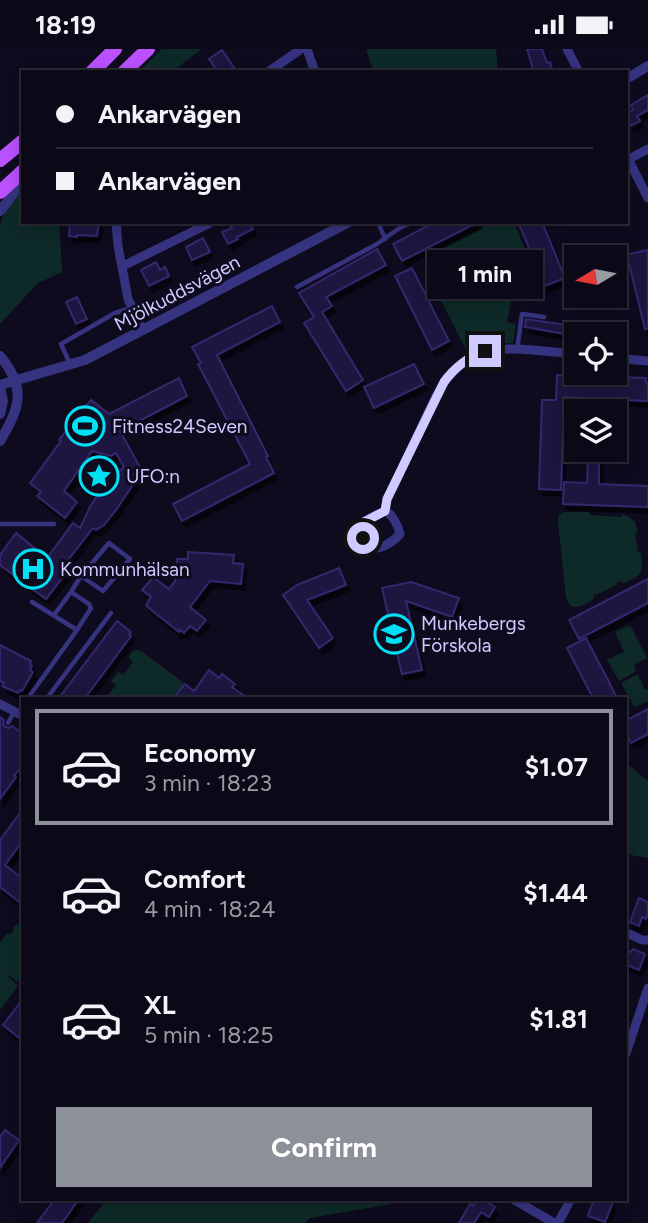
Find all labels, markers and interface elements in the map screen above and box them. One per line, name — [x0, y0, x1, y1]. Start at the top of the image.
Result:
text: 18:19 — [35, 9, 96, 41]
text: Ankarvägen — [98, 98, 241, 130]
text: Ankarvägen — [98, 165, 241, 197]
north arrow — [564, 245, 626, 308]
map controls — [564, 245, 627, 462]
street label: Mjölkuddsvägen — [110, 250, 244, 336]
callout: 1 min — [427, 250, 543, 299]
text: 1 min — [458, 260, 512, 288]
button: locate — [564, 322, 627, 385]
route end — [469, 335, 501, 367]
button: layers — [564, 399, 627, 462]
sports icon: Fitness24Seven — [64, 405, 106, 447]
place label: Fitness24Seven — [112, 415, 247, 438]
place icon: UFO:n — [78, 455, 120, 497]
place label: UFO:n — [126, 465, 180, 488]
route start — [347, 522, 379, 554]
hospital icon: Kommunhälsan — [12, 548, 54, 590]
place label: Kommunhälsan — [60, 558, 190, 581]
place label: Munkebergs Förskola — [421, 612, 526, 657]
school or university icon: Munkebergs Förskola — [373, 613, 415, 655]
icon: car — [60, 736, 123, 799]
text: Economy — [144, 737, 256, 769]
text: $1.07 — [525, 751, 588, 783]
text: 3 min · 18:23 — [144, 769, 272, 797]
icon: car — [60, 862, 123, 925]
text: Comfort — [144, 863, 246, 895]
text: $1.44 — [523, 877, 588, 909]
text: 4 min · 18:24 — [144, 895, 276, 923]
icon: car — [60, 988, 123, 1051]
text: XL — [144, 989, 176, 1021]
text: $1.81 — [529, 1003, 588, 1035]
text: 5 min · 18:25 — [144, 1021, 273, 1049]
button: Confirm — [56, 1107, 592, 1187]

